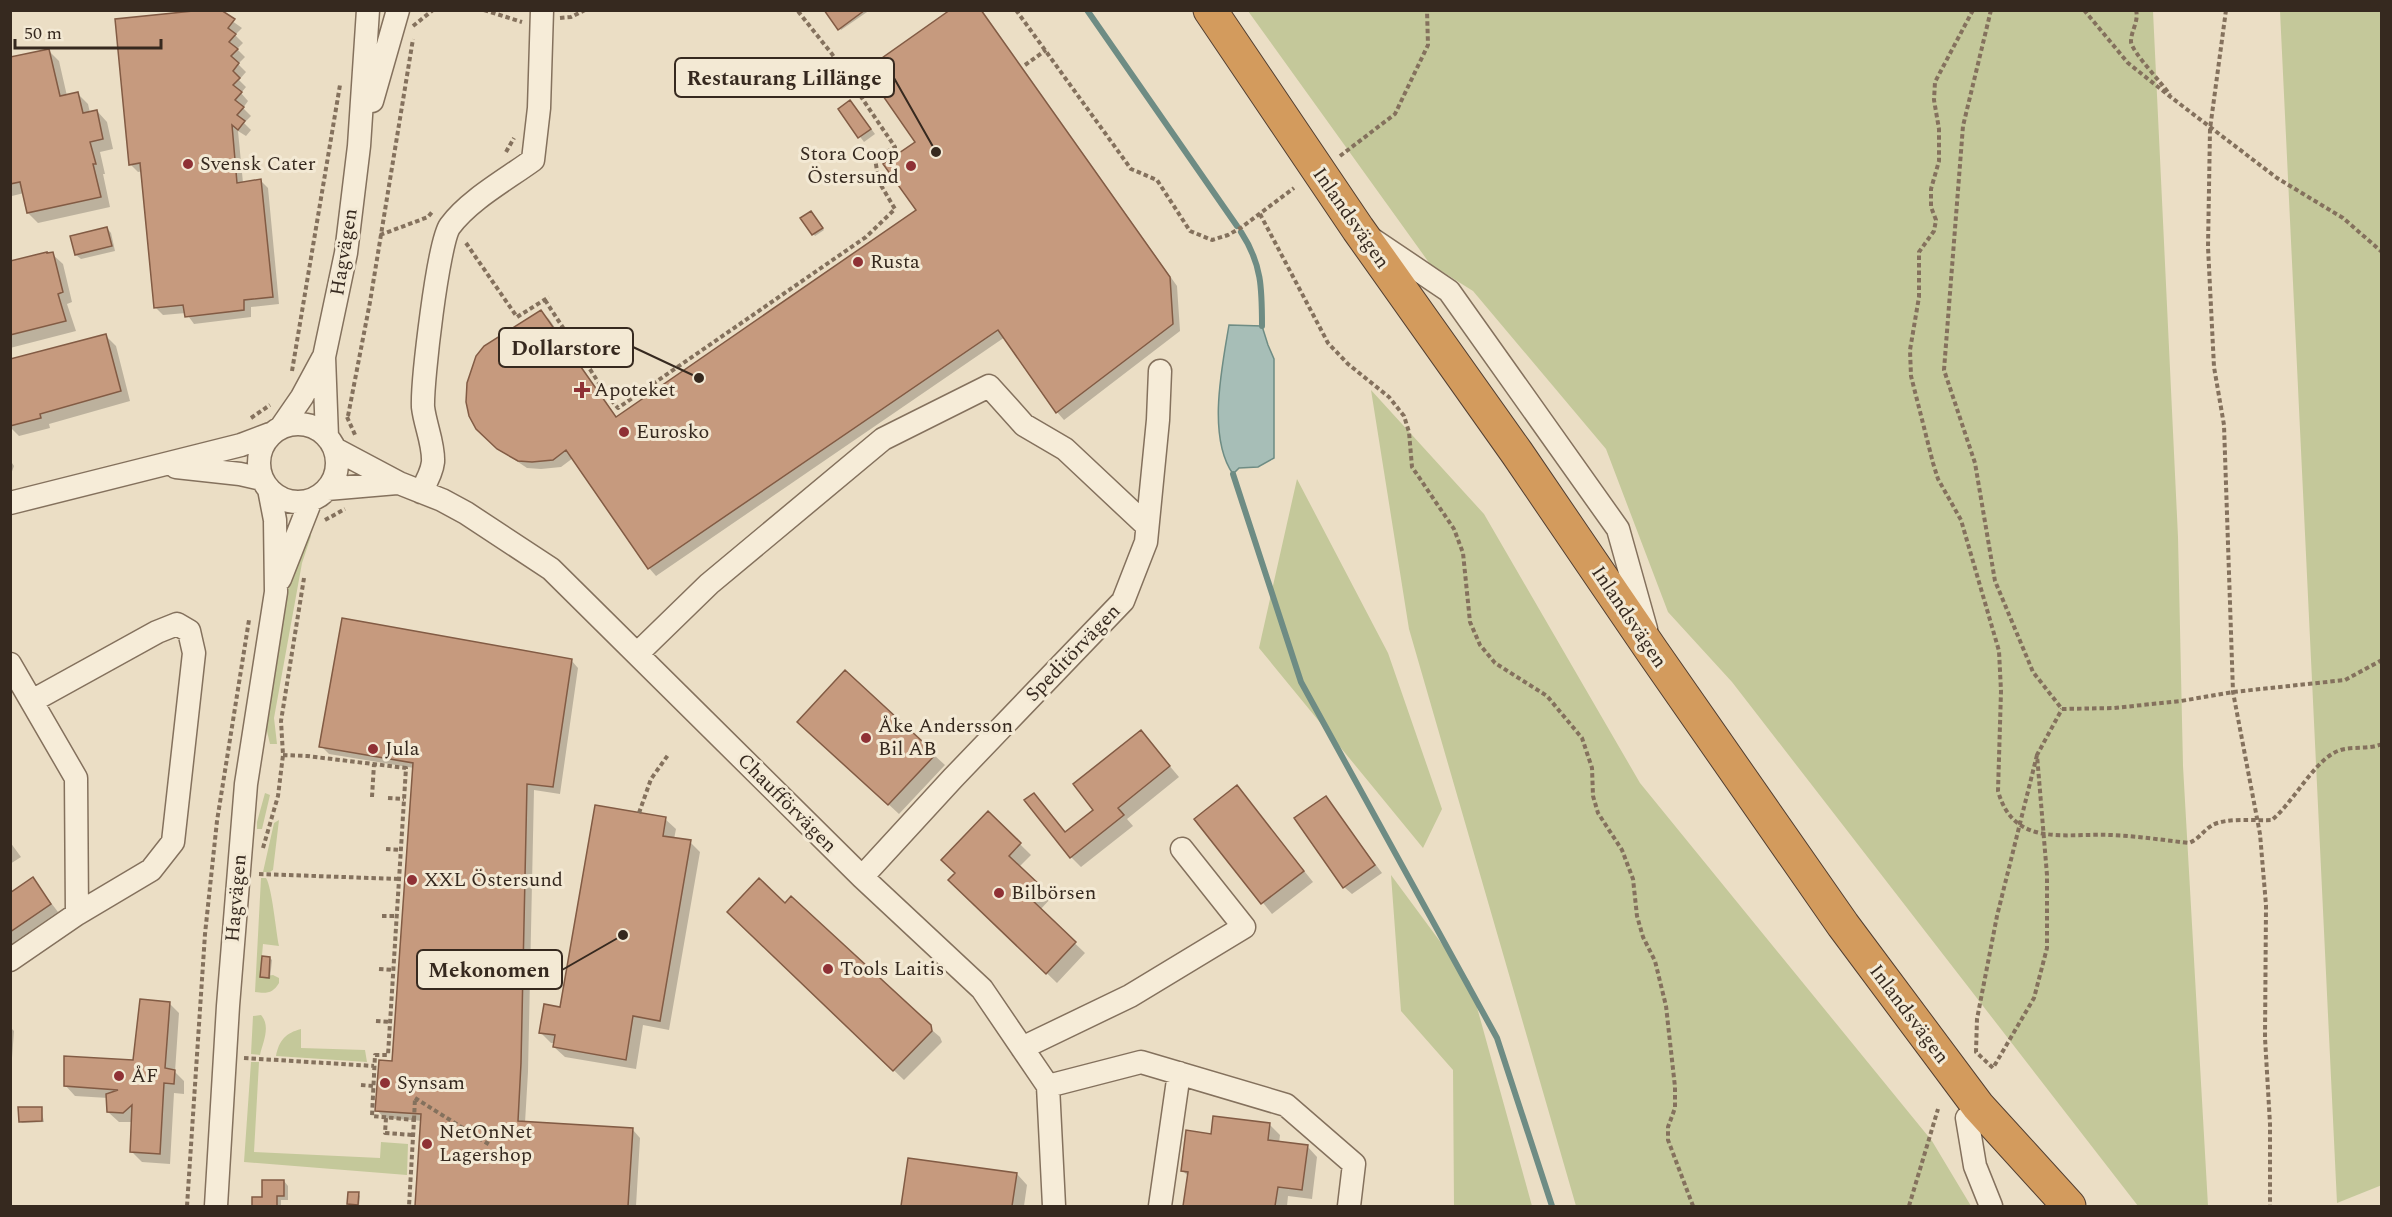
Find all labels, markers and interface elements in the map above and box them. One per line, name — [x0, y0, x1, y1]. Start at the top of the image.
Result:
scale bar — [15, 12, 160, 50]
text: 50 m — [24, 20, 62, 47]
callout: Restaurang Lillänge — [675, 58, 894, 97]
text: Restaurang Lillänge — [686, 63, 882, 95]
place label: Stora Coop Östersund — [800, 139, 899, 192]
place label: Svensk Cater — [200, 149, 316, 179]
marker: Svensk Cater — [181, 157, 195, 171]
marker: Stora Coop Östersund — [904, 159, 918, 173]
street label: Inlandsvägen — [1305, 161, 1397, 275]
street label: Hagvägen — [322, 206, 366, 298]
place label: Rusta — [870, 247, 920, 277]
marker: Rusta — [851, 255, 865, 269]
callout: Dollarstore — [499, 328, 633, 367]
text: Dollarstore — [511, 333, 621, 365]
place label: Apoteket — [594, 375, 676, 405]
marker: Apoteket — [575, 383, 589, 397]
place label: Eurosko — [636, 417, 709, 447]
marker: Eurosko — [617, 425, 631, 439]
street label: Inlandsvägen — [1584, 560, 1674, 674]
street label: Speditörvägen — [1018, 597, 1128, 709]
place label: Åke Andersson Bil AB — [878, 711, 1013, 764]
marker: Åke Andersson Bil AB — [859, 731, 873, 745]
place label: Jula — [385, 734, 420, 764]
marker: Jula — [366, 742, 380, 756]
street label: Chaufförvägen — [730, 746, 844, 860]
street label: Hagvägen — [217, 853, 255, 943]
place label: XXL Östersund — [424, 865, 563, 895]
marker: XXL Östersund — [405, 873, 419, 887]
place label: Bilbörsen — [1011, 878, 1096, 908]
marker: Bilbörsen — [992, 886, 1006, 900]
callout: Mekonomen — [417, 950, 562, 989]
place label: Tools Laitis — [840, 954, 944, 984]
text: Mekonomen — [428, 955, 550, 987]
street label: Inlandsvägen — [1862, 958, 1956, 1070]
marker: Tools Laitis — [821, 962, 835, 976]
place label: ÅF — [131, 1061, 158, 1091]
place label: Synsam — [397, 1068, 465, 1098]
marker: ÅF — [112, 1069, 126, 1083]
marker: Synsam — [378, 1076, 392, 1090]
place label: NetOnNet Lagershop — [439, 1117, 532, 1170]
marker: NetOnNet Lagershop — [420, 1137, 434, 1151]

